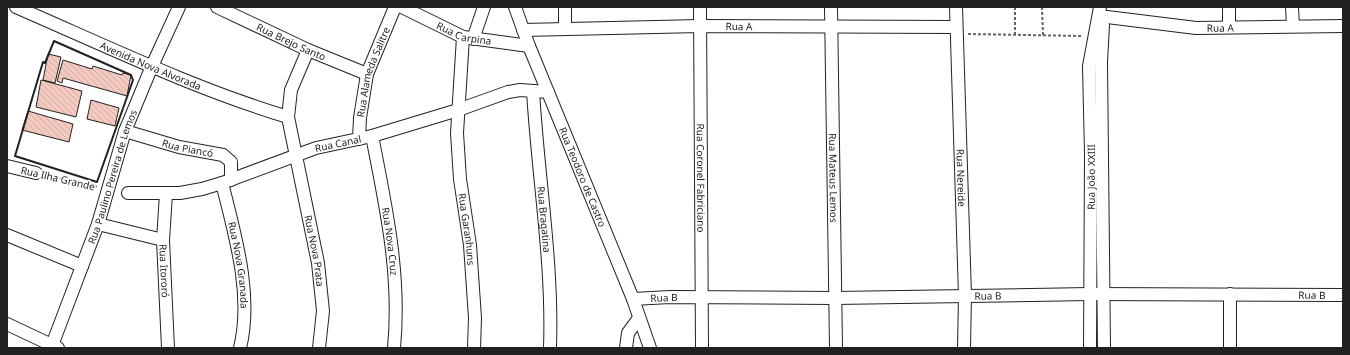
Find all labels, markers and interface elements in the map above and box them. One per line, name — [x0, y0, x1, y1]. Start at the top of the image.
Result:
street label: Rua Carpina — [434, 18, 492, 48]
street label: Rua A — [725, 19, 753, 33]
street label: Rua Brejo Santo — [254, 20, 328, 64]
street label: Rua A — [1207, 20, 1234, 35]
street label: Rua Alameda Salitre — [353, 24, 393, 118]
street label: Avenida Nova Alvorada — [98, 38, 203, 93]
street label: Rua Paulino Pereira de Lemos — [84, 107, 140, 246]
street label: Rua Coronel Fabriciano — [694, 123, 708, 233]
street label: Rua Teodoro de Castro — [556, 125, 610, 229]
street label: Rua Canal — [314, 132, 362, 155]
street label: Rua Mateus Lemos — [826, 133, 841, 223]
street label: Rua Piancó — [160, 135, 214, 160]
street label: Rua João XXIII — [1084, 144, 1098, 210]
street label: Rua Nereide — [953, 149, 969, 207]
street label: Rua Ilha Grande — [20, 163, 97, 193]
street label: Rua Bragatina — [534, 186, 554, 253]
street label: Rua Garanhuns — [455, 192, 478, 266]
street label: Rua Nova Cruz — [379, 206, 401, 276]
street label: Rua Nova Prata — [301, 214, 327, 287]
street label: Rua Nova Granada — [225, 220, 252, 309]
street label: Rua Itororó — [156, 244, 173, 298]
street label: Rua B — [974, 288, 1002, 303]
street label: Rua B — [1298, 288, 1326, 302]
street label: Rua B — [650, 290, 678, 305]

